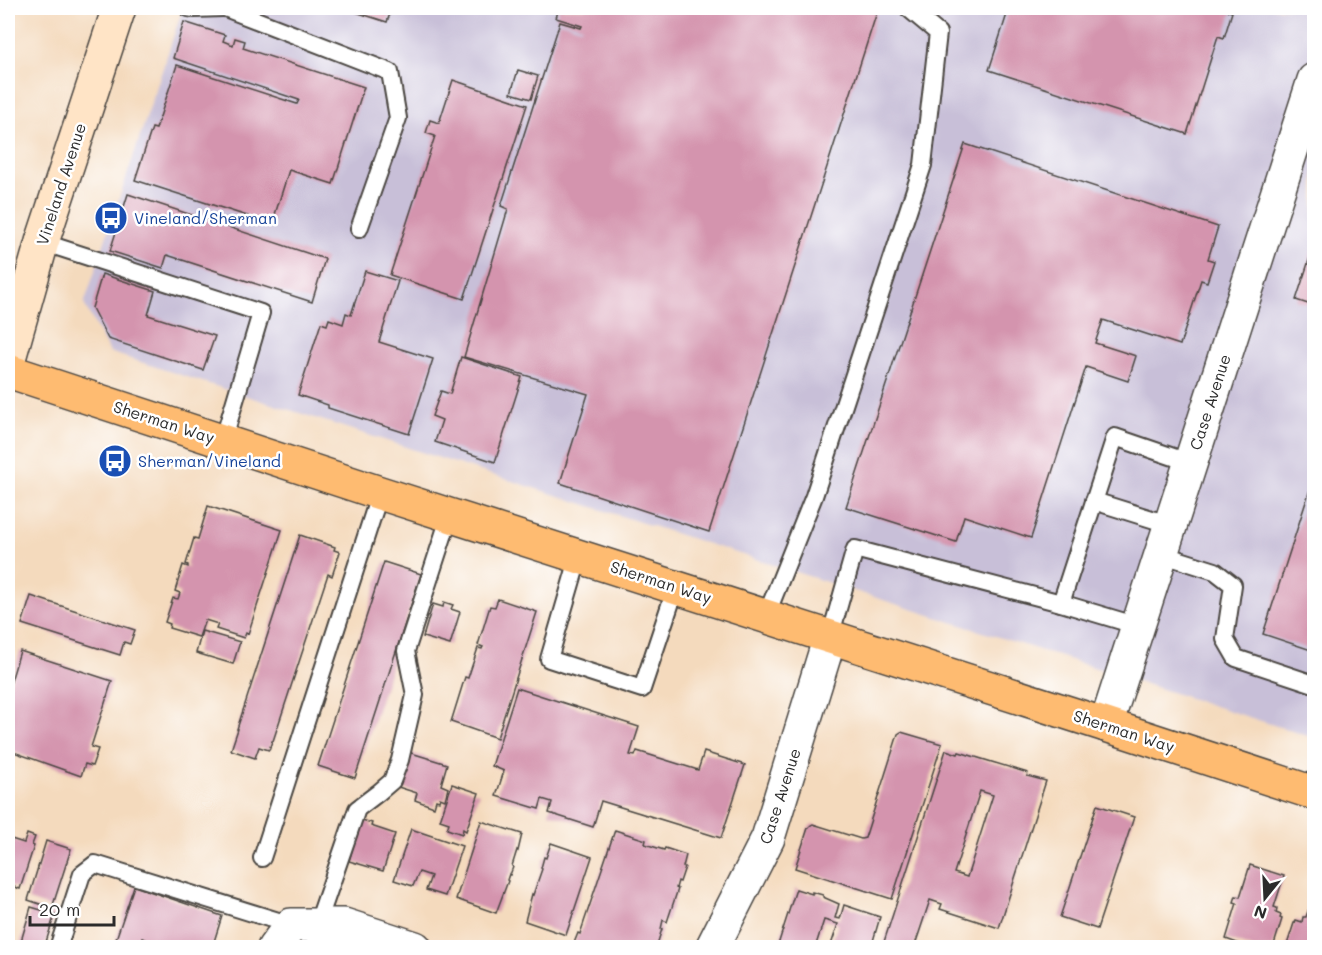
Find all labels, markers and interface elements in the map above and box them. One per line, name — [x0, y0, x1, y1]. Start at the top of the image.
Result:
street label: Vineland Avenue — [31, 120, 90, 248]
bus stop icon: Vineland/Sherman — [93, 200, 129, 236]
place label: Vineland/Sherman — [134, 207, 277, 228]
street label: Case Avenue — [1184, 351, 1235, 452]
street label: Sherman Way — [111, 395, 217, 448]
bus stop icon: Sherman/Vineland — [97, 443, 133, 479]
place label: Sherman/Vineland — [138, 450, 281, 471]
street label: Sherman Way — [608, 555, 714, 608]
street label: Sherman Way — [1071, 704, 1177, 757]
street label: Case Avenue — [754, 745, 805, 846]
north arrow — [1235, 868, 1295, 928]
scale bar — [30, 889, 114, 927]
text: 20 m — [39, 897, 80, 921]
text: N — [1251, 901, 1269, 925]

